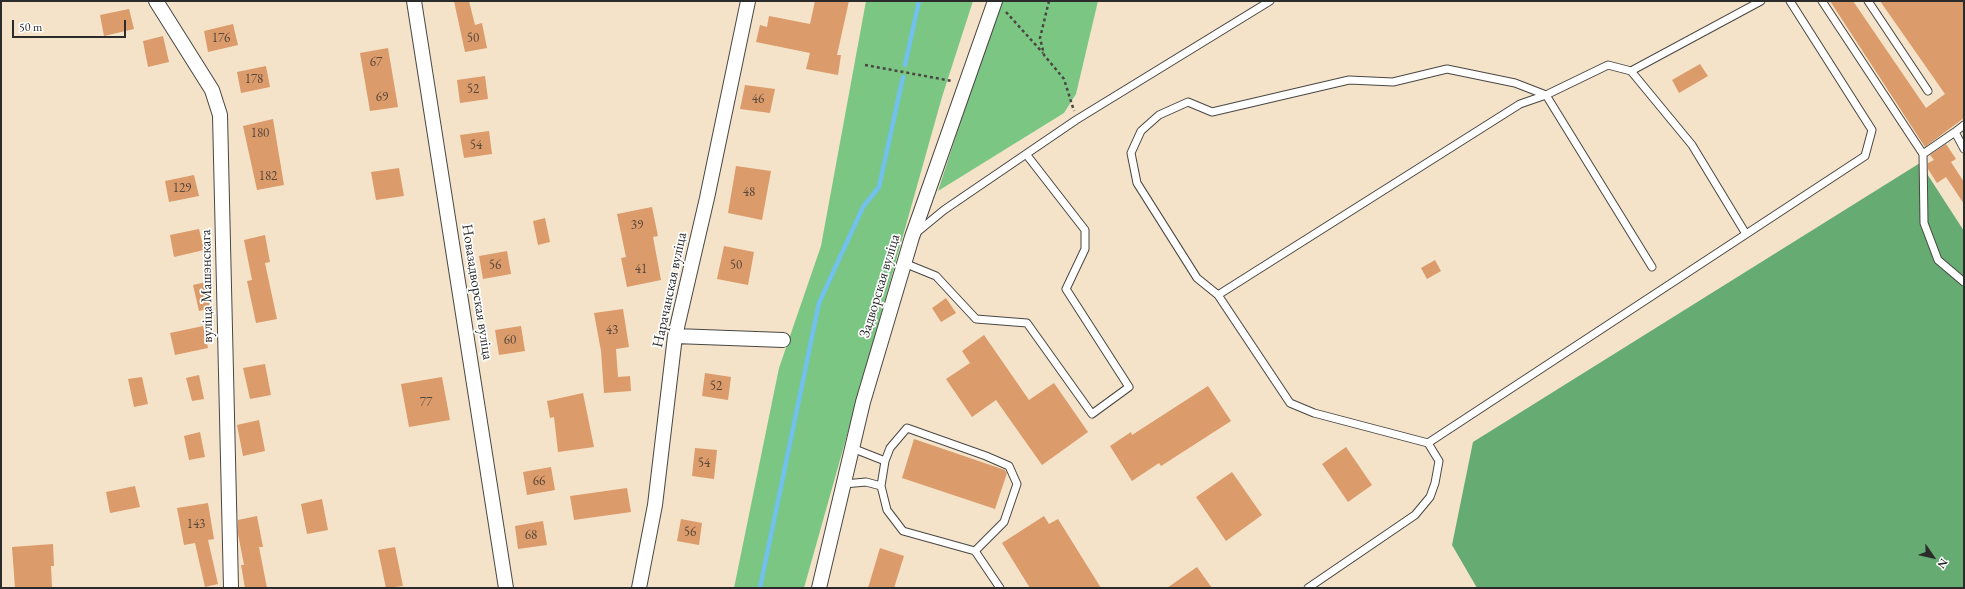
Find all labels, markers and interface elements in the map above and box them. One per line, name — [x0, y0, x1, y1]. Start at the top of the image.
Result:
scale bar — [14, 12, 128, 38]
text: 50 m — [19, 19, 42, 35]
house number: 176 — [212, 30, 230, 46]
house number: 50 — [467, 30, 479, 46]
house number: 67 — [370, 54, 382, 70]
house number: 178 — [245, 71, 263, 87]
house number: 52 — [467, 81, 479, 97]
house number: 69 — [376, 89, 388, 105]
house number: 46 — [752, 91, 764, 107]
house number: 180 — [251, 125, 269, 141]
house number: 54 — [470, 137, 482, 153]
house number: 182 — [259, 168, 277, 184]
house number: 129 — [173, 180, 191, 196]
house number: 48 — [743, 184, 755, 200]
house number: 39 — [631, 217, 643, 233]
street label: Новазадворская вуліца — [457, 223, 497, 361]
street label: вуліца Машэнскага — [197, 229, 217, 343]
street label: Нарачанская вуліца — [649, 231, 691, 349]
street label: Задворская вуліца — [856, 232, 904, 340]
house number: 56 — [489, 257, 501, 273]
house number: 50 — [730, 257, 742, 273]
house number: 41 — [635, 261, 647, 277]
house number: 43 — [606, 322, 618, 338]
house number: 60 — [504, 332, 516, 348]
house number: 52 — [710, 378, 722, 394]
house number: 77 — [420, 394, 432, 410]
house number: 54 — [698, 455, 710, 471]
house number: 66 — [533, 473, 545, 489]
house number: 143 — [187, 516, 205, 532]
house number: 56 — [684, 524, 696, 540]
house number: 68 — [525, 527, 537, 543]
north arrow — [1913, 537, 1953, 577]
text: N — [1935, 556, 1951, 571]

